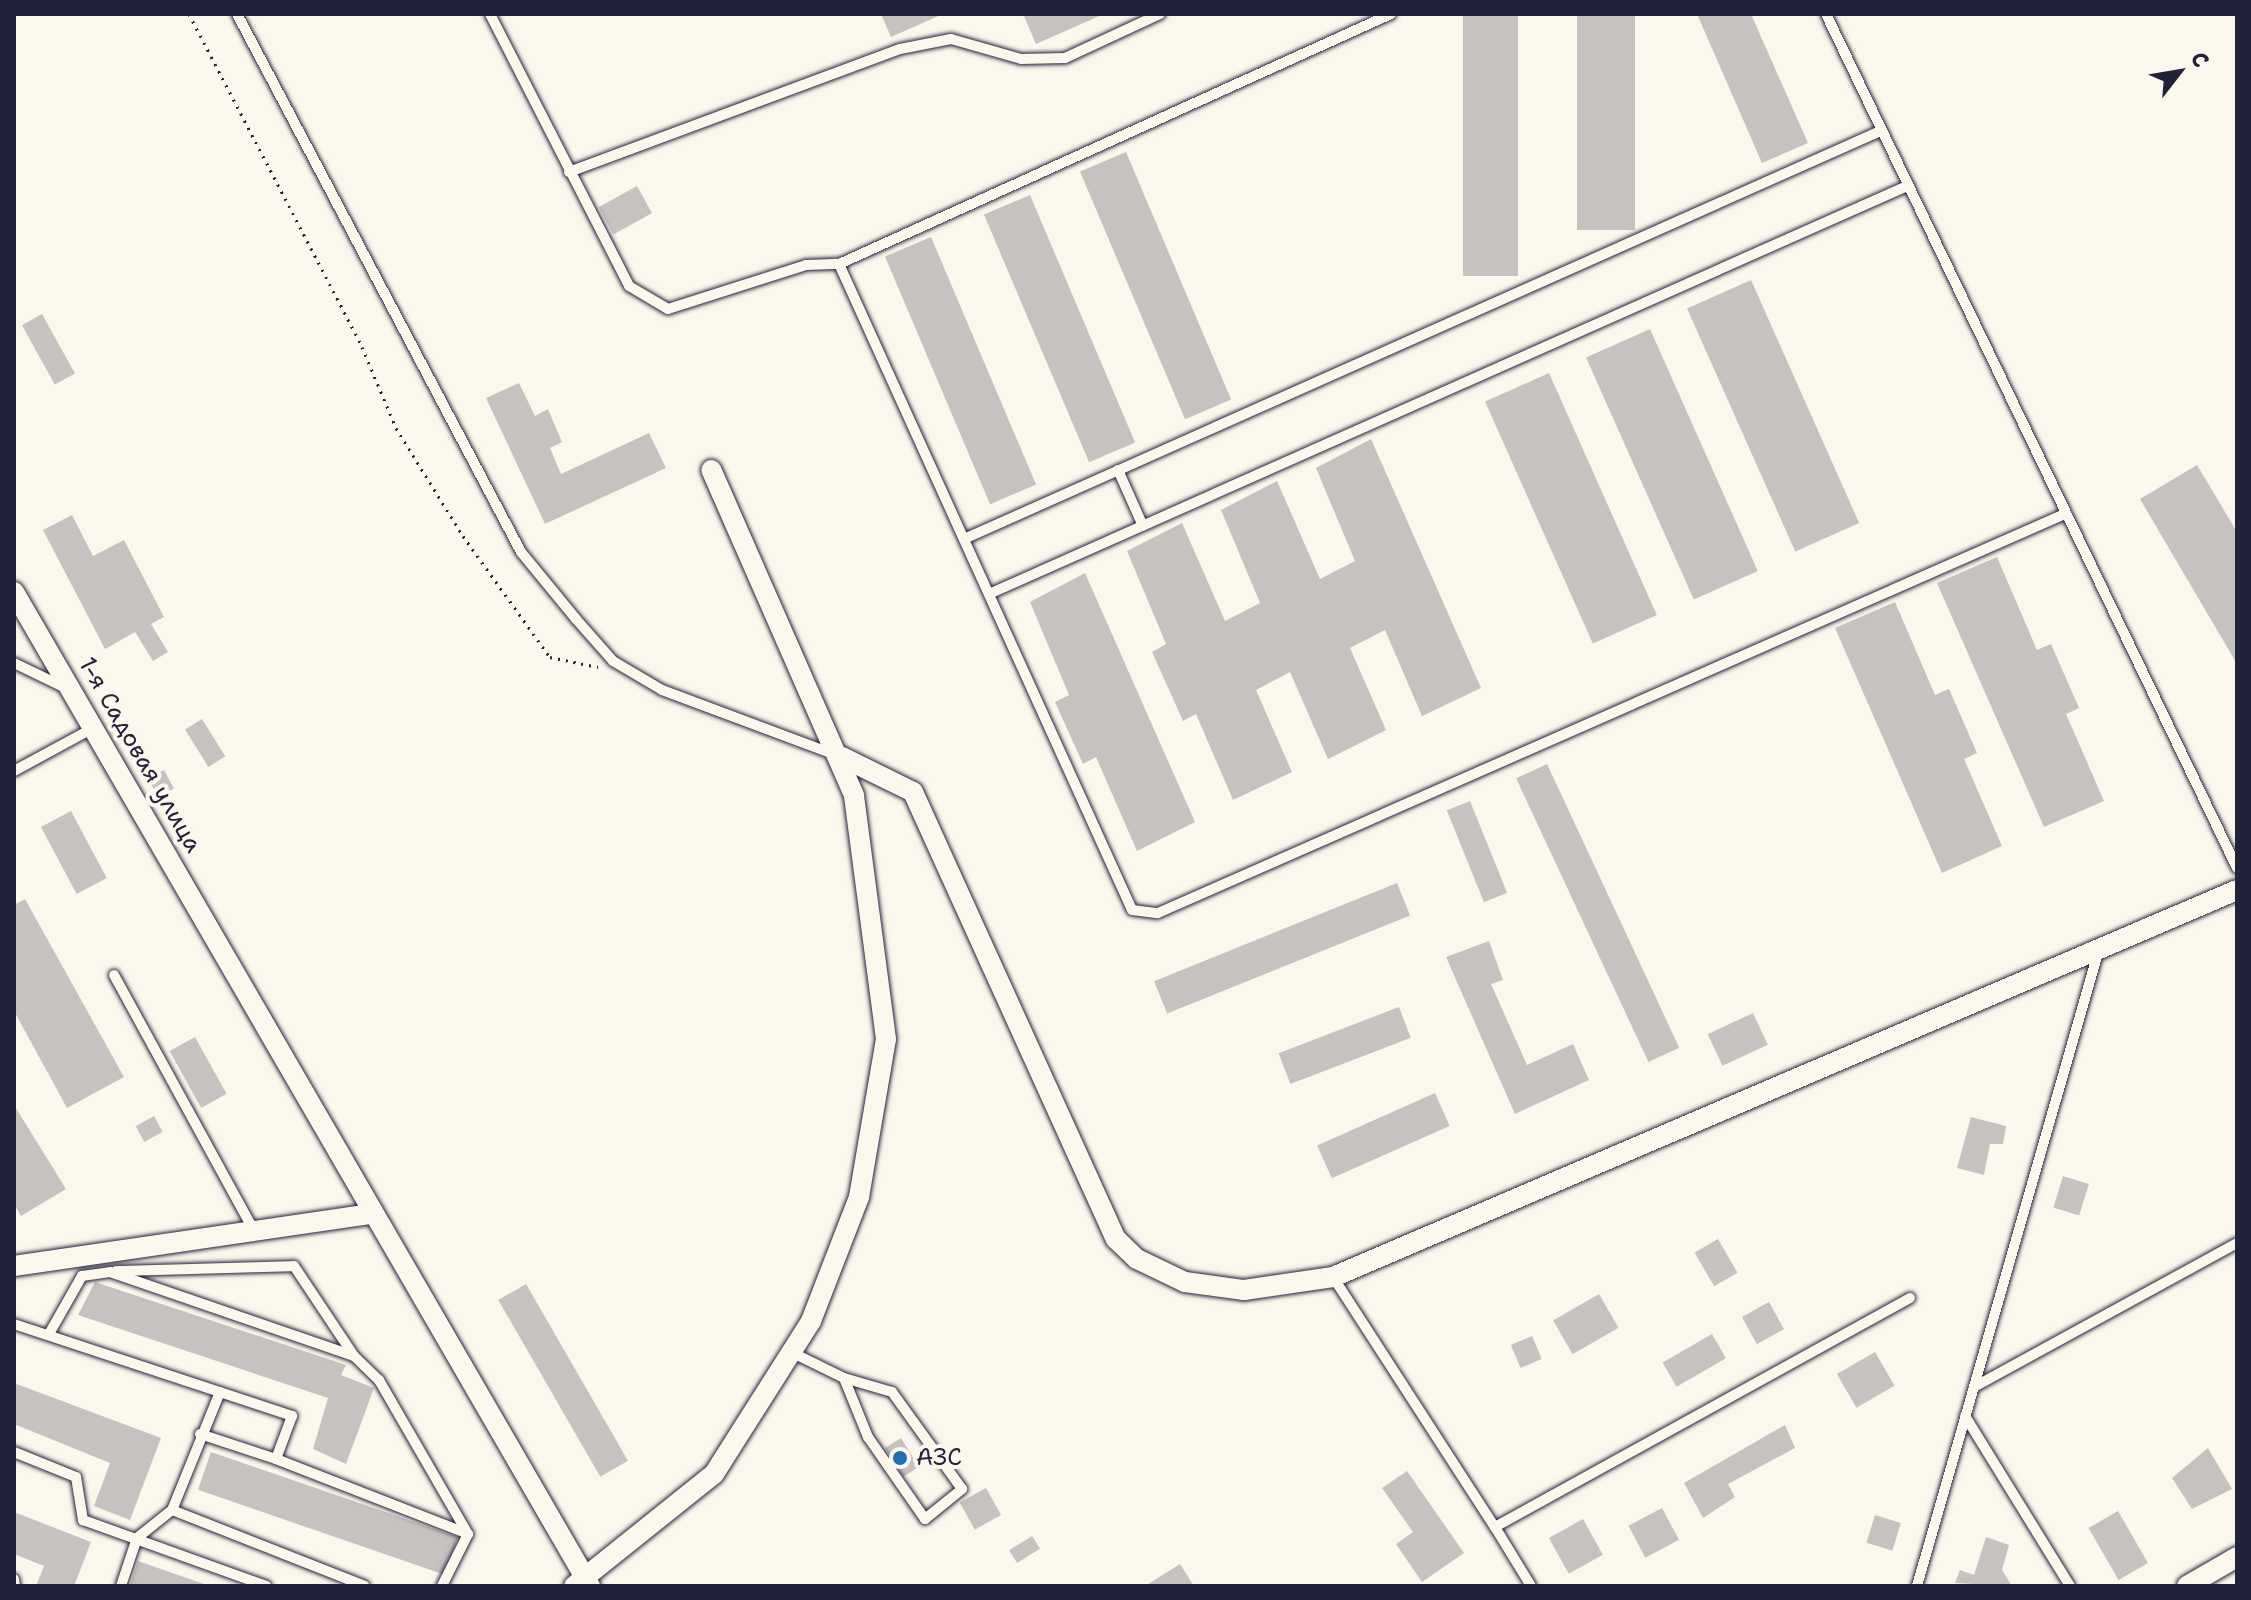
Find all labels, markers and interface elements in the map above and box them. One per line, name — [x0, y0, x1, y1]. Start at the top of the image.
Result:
north arrow — [2139, 32, 2219, 112]
text: С — [2184, 46, 2216, 73]
street label: 1-я Садовая улица — [72, 652, 208, 858]
place label: АЗС — [916, 1444, 962, 1472]
marker: АЗС — [891, 1449, 909, 1467]

